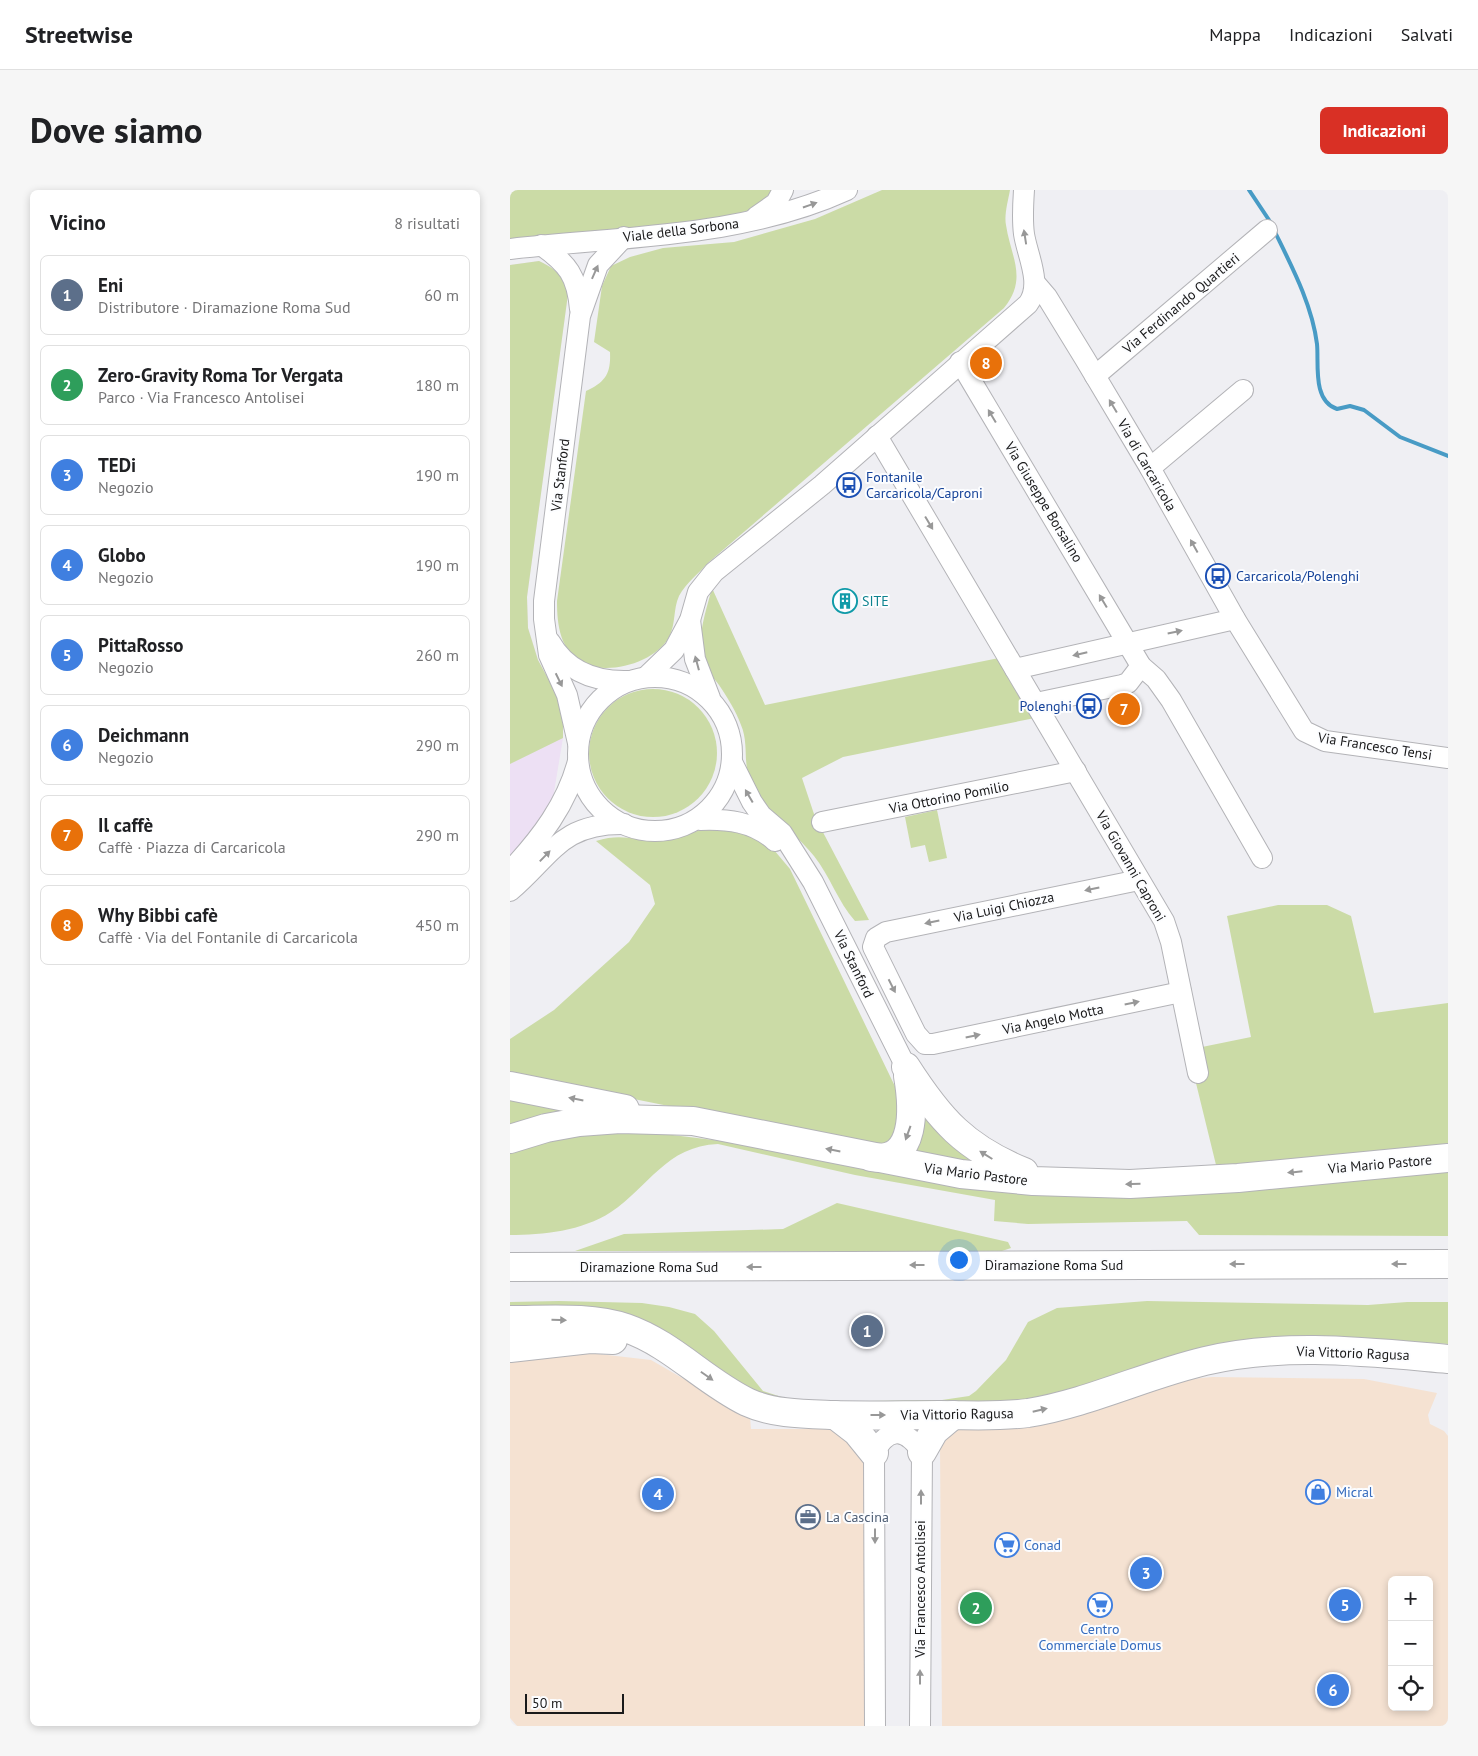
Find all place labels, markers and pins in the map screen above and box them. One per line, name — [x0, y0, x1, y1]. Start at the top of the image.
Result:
pin: 8 — [970, 344, 1002, 382]
place label: Fontanile Carcaricola/Caproni — [866, 468, 983, 502]
bus stop icon: Fontanile Carcaricola/Caproni — [836, 472, 862, 498]
bus stop icon: Carcaricola/Polenghi — [1205, 563, 1231, 589]
place label: Carcaricola/Polenghi — [1236, 567, 1359, 585]
building icon: SITE — [832, 588, 858, 614]
place label: SITE — [862, 592, 889, 610]
pin: 7 — [1108, 690, 1140, 728]
bus stop icon: Polenghi — [1076, 693, 1102, 719]
place label: Polenghi — [1019, 697, 1072, 715]
pin: 1 — [851, 1312, 883, 1350]
pin: 4 — [642, 1475, 674, 1513]
shop icon: Micral — [1305, 1479, 1331, 1505]
place label: Micral — [1336, 1483, 1373, 1501]
office icon: La Cascina — [795, 1504, 821, 1530]
place label: La Cascina — [826, 1508, 889, 1526]
supermarket icon: Conad — [994, 1532, 1020, 1558]
place label: Conad — [1024, 1536, 1061, 1554]
pin: 3 — [1130, 1554, 1162, 1592]
pin: 5 — [1329, 1586, 1361, 1624]
pin: 2 — [960, 1589, 992, 1627]
supermarket icon: Centro Commerciale Domus — [1087, 1592, 1113, 1618]
place label: Centro Commerciale Domus — [1038, 1620, 1162, 1654]
pin: 6 — [1317, 1671, 1349, 1709]

